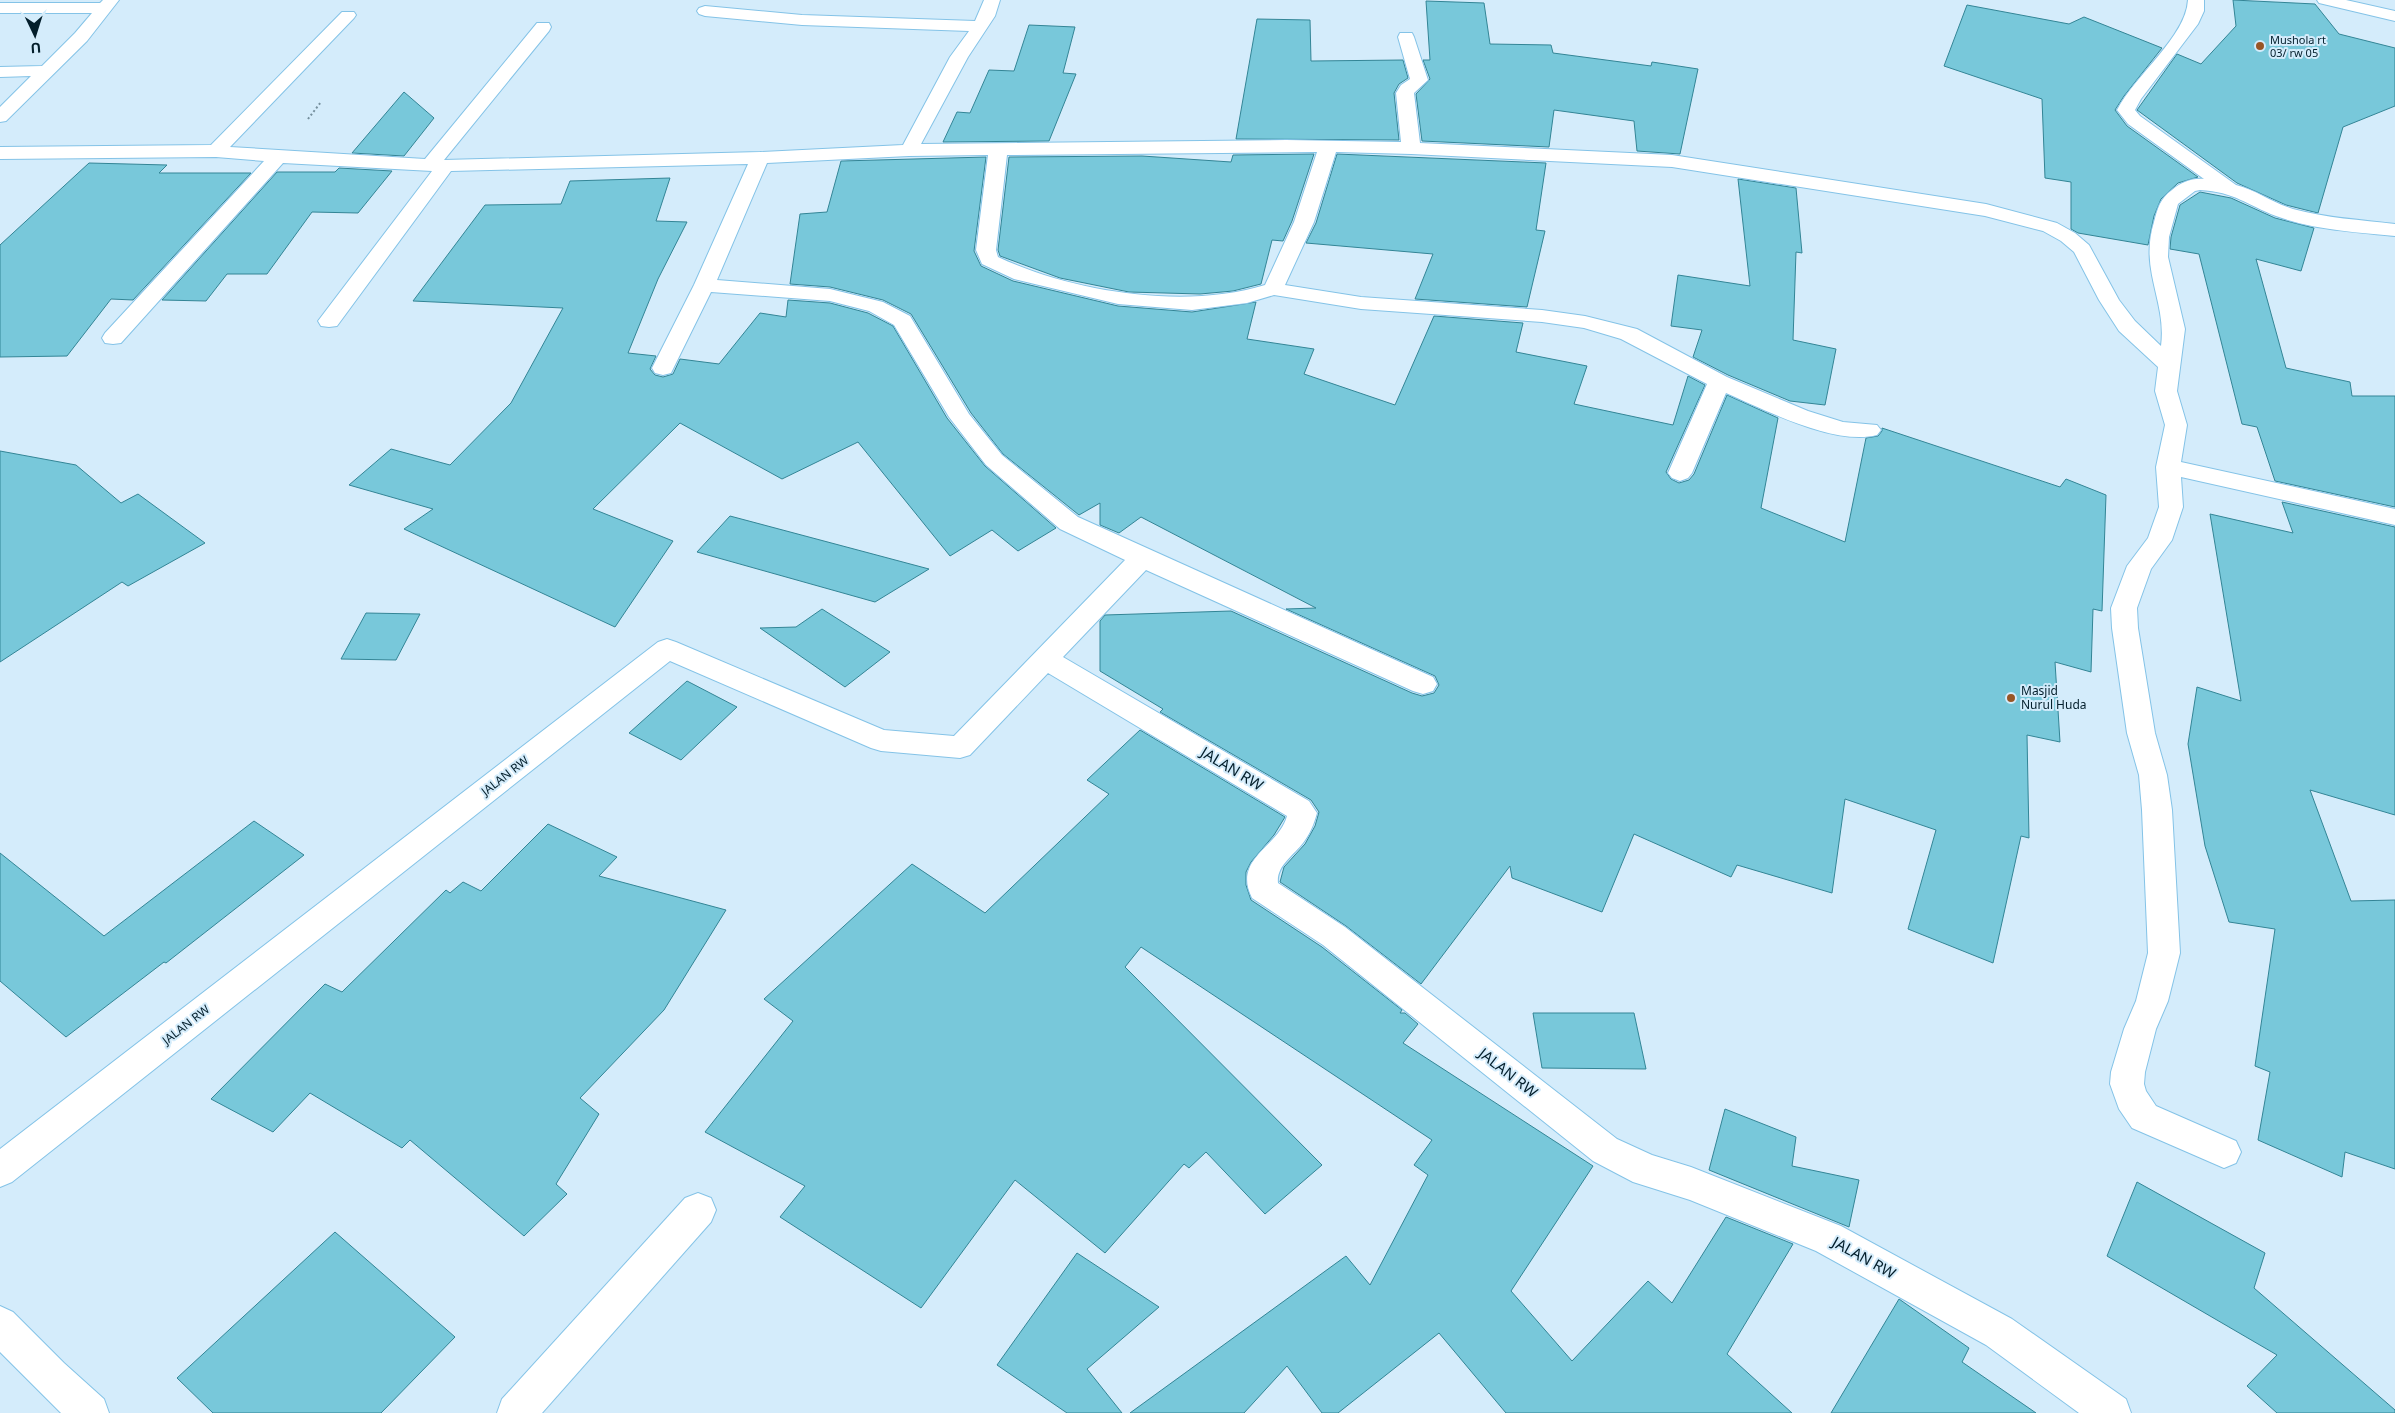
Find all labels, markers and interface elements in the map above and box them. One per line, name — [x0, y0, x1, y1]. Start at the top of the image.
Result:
north arrow — [10, 10, 60, 60]
place label: Mushola rt 03/ rw 05 — [2270, 32, 2326, 60]
text: U — [30, 39, 42, 58]
marker: Mushola rt 03/ rw 05 — [2254, 40, 2266, 52]
place label: Masjid Nurul Huda — [2021, 682, 2087, 713]
marker: Masjid Nurul Huda — [2005, 692, 2017, 704]
street label: JALAN RW — [1196, 741, 1268, 795]
street label: JALAN RW — [477, 752, 532, 800]
street label: JALAN RW — [158, 1001, 213, 1049]
street label: JALAN RW — [1473, 1042, 1542, 1102]
street label: JALAN RW — [1827, 1231, 1900, 1283]

